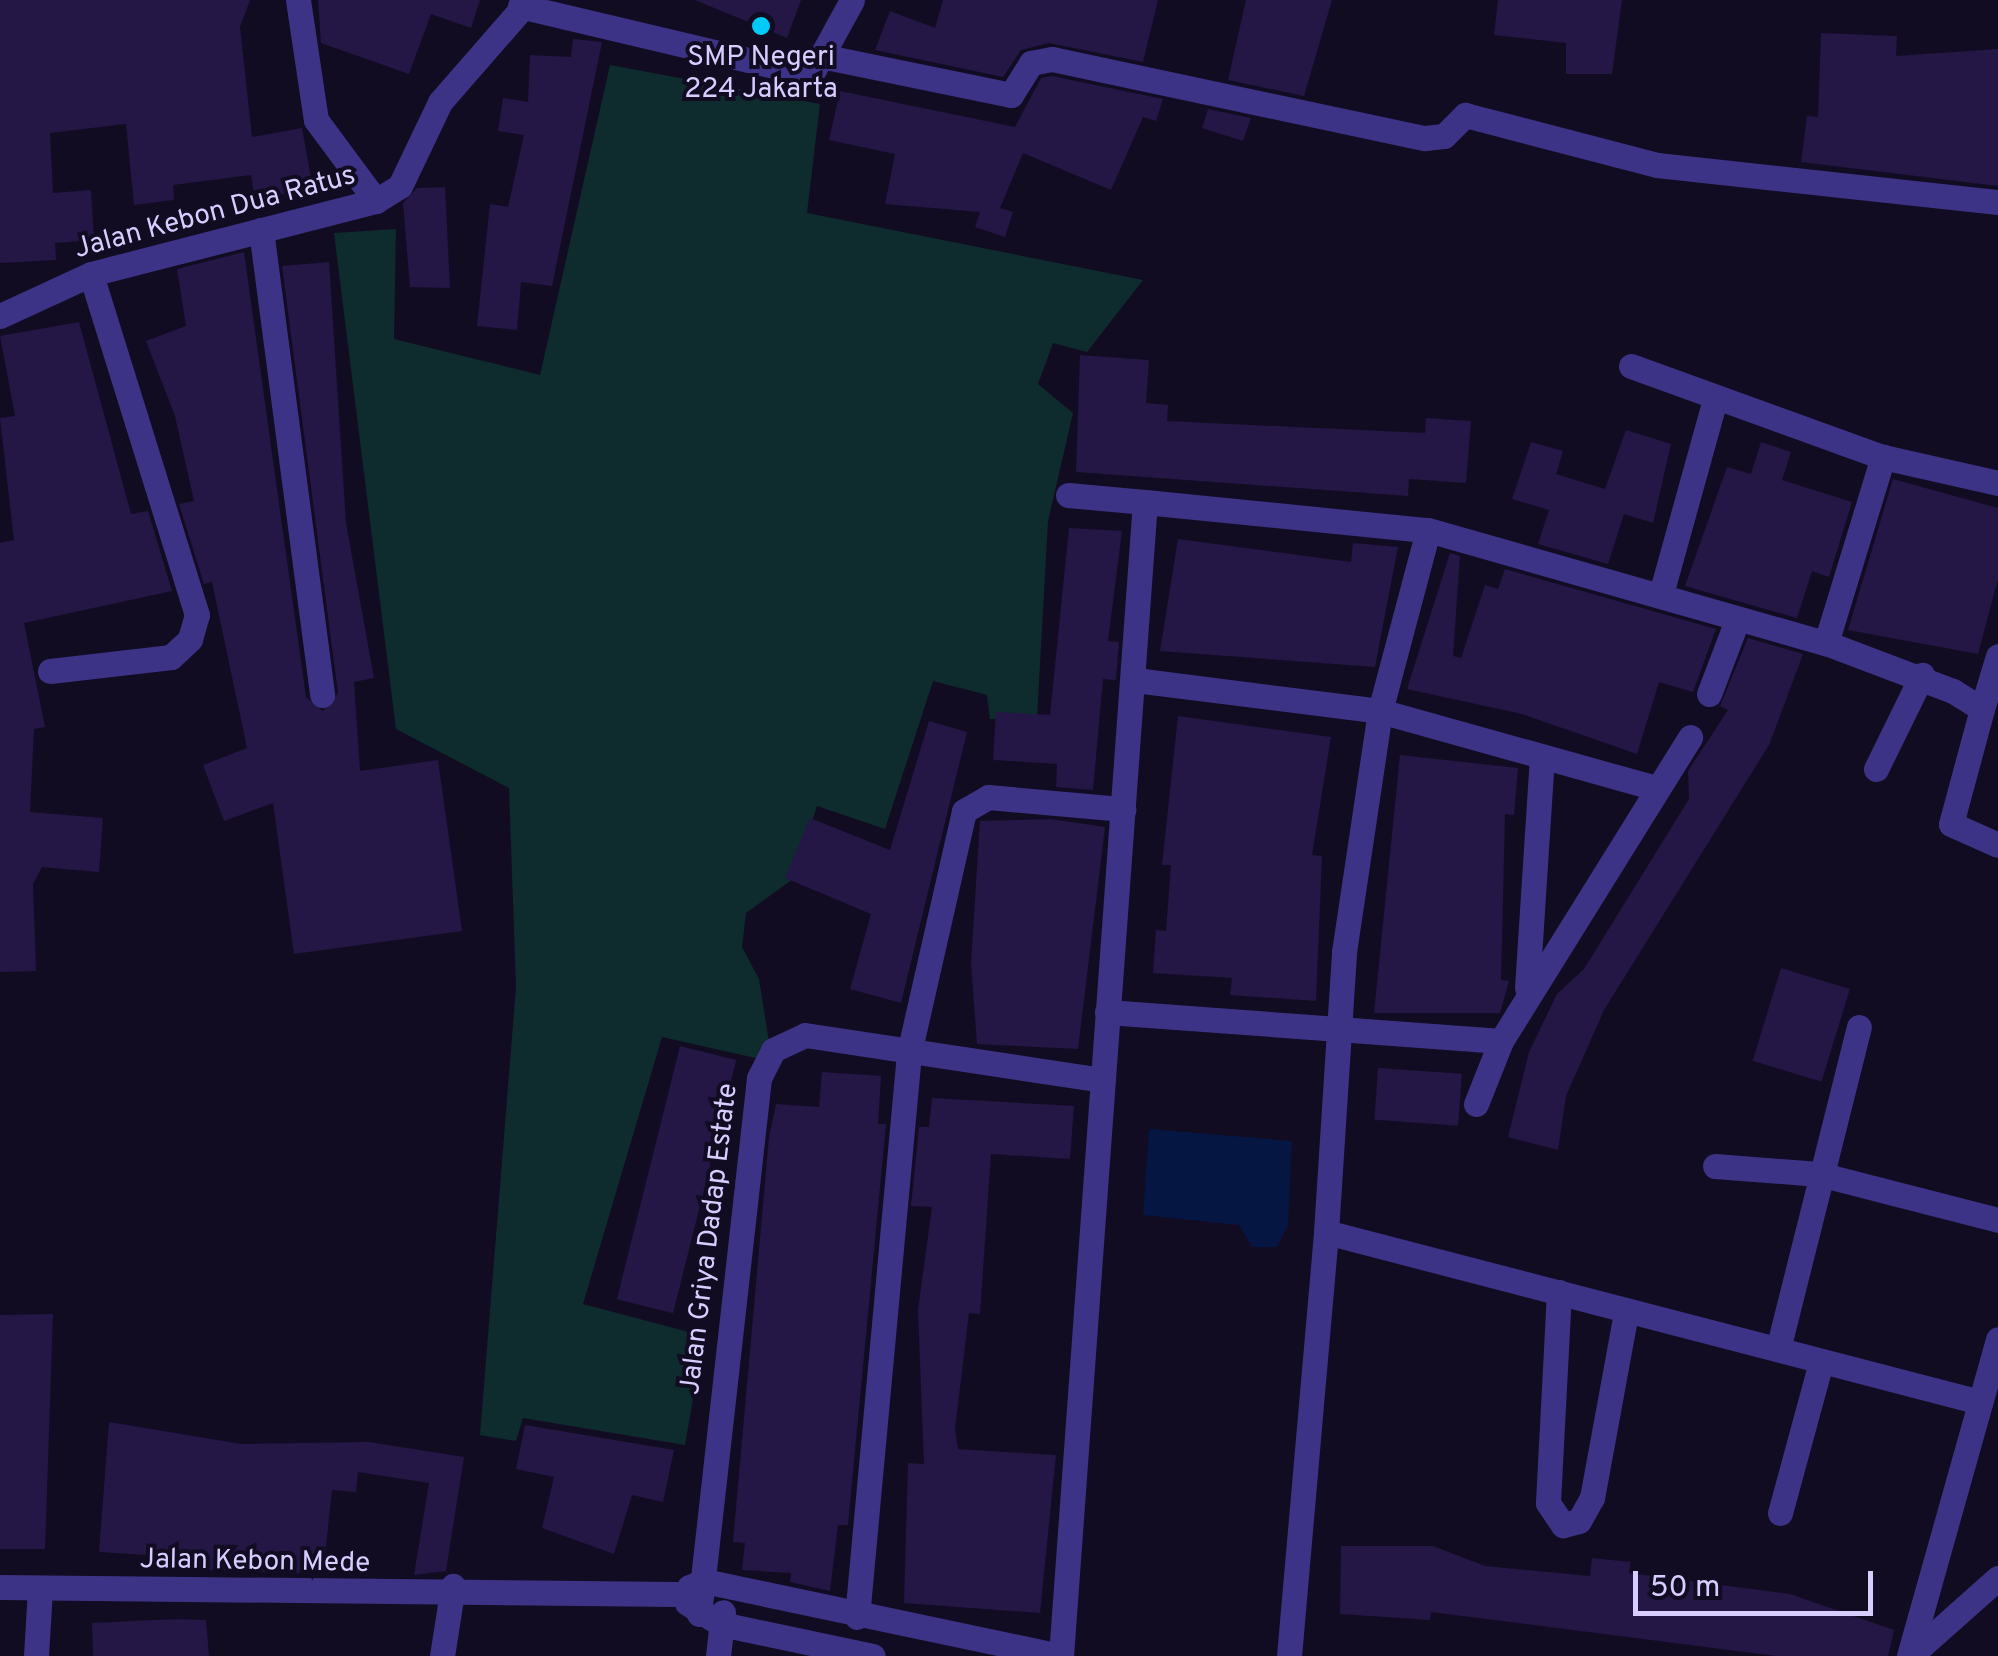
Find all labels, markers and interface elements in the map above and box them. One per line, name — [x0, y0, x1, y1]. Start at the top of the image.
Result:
marker: SMP Negeri 224 Jakarta — [750, 15, 772, 37]
place label: SMP Negeri 224 Jakarta — [684, 41, 838, 107]
street label: Jalan Kebon Dua Ratus — [71, 159, 359, 267]
street label: Jalan Griya Dadap Estate — [674, 1081, 746, 1397]
street label: Jalan Kebon Mede — [139, 1543, 371, 1581]
scale bar — [1638, 1551, 1878, 1613]
text: 50 m — [1650, 1570, 1720, 1607]

